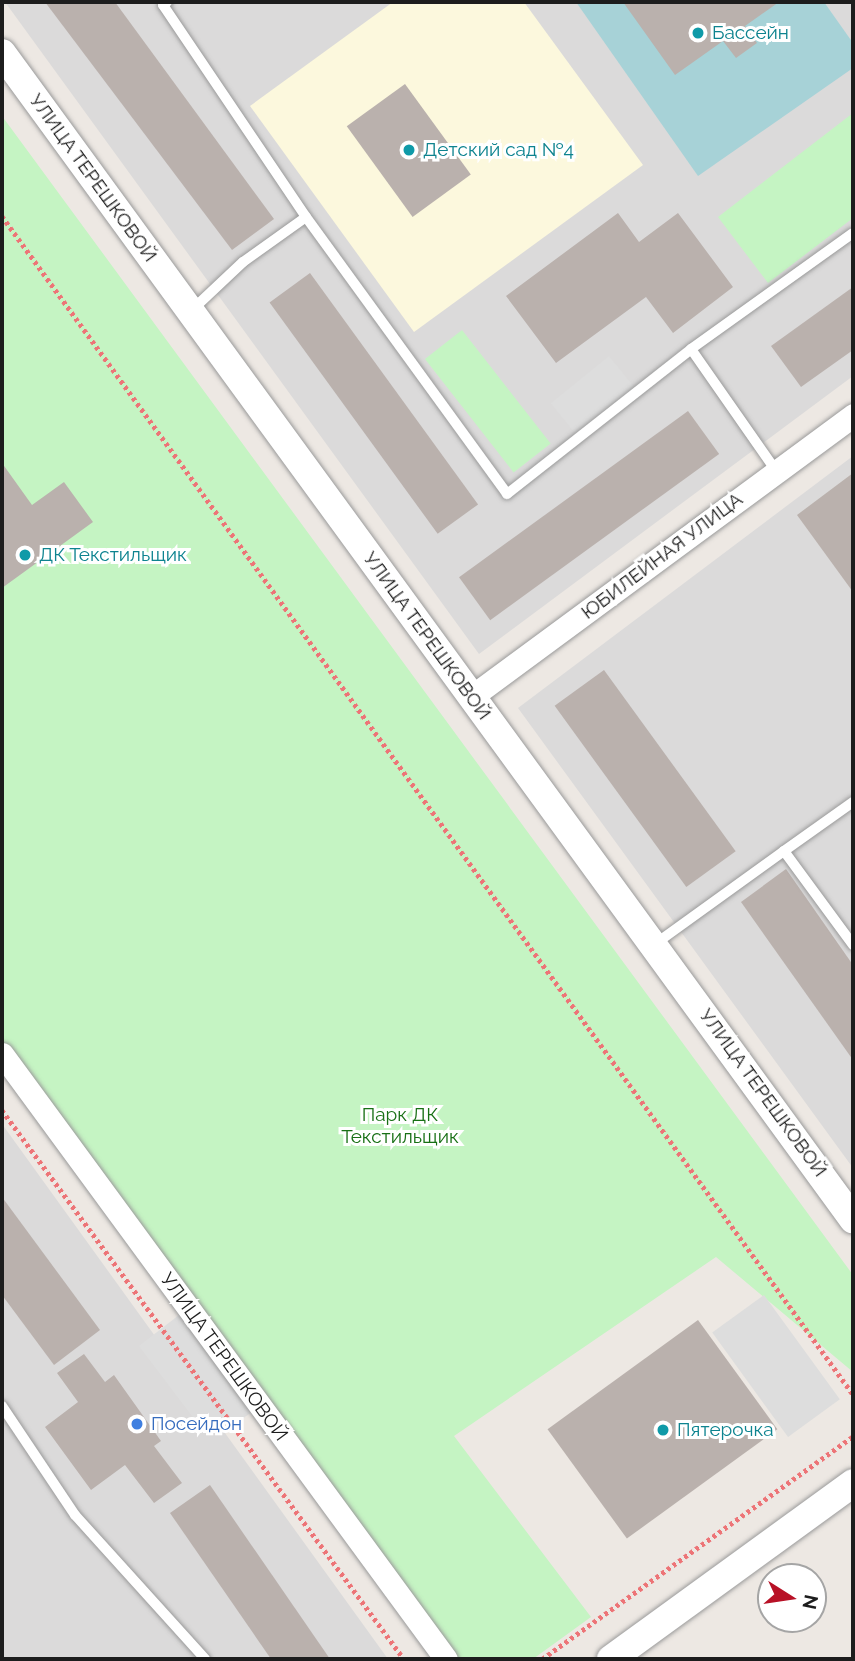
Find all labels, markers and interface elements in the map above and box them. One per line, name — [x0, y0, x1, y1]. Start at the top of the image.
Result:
place label: Бассейн — [712, 22, 789, 44]
marker: Бассейн — [690, 25, 706, 41]
street label: УЛИЦА ТЕРЕШКОВОЙ — [24, 89, 162, 267]
place label: Детский сад №4 — [423, 139, 574, 161]
marker: Детский сад №4 — [401, 142, 417, 158]
street label: ЮБИЛЕЙНАЯ УЛИЦА — [577, 488, 747, 624]
place label: ДК Текстильщик — [39, 544, 188, 566]
marker: ДК Текстильщик — [17, 547, 33, 563]
street label: УЛИЦА ТЕРЕШКОВОЙ — [358, 547, 496, 725]
street label: УЛИЦА ТЕРЕШКОВОЙ — [694, 1004, 832, 1182]
park label: Парк ДК Текстильщик — [341, 1104, 459, 1148]
street label: УЛИЦА ТЕРЕШКОВОЙ — [155, 1268, 293, 1446]
place label: Посейдон — [151, 1413, 242, 1435]
marker: Посейдон — [129, 1416, 145, 1432]
place label: Пятерочка — [677, 1419, 774, 1441]
marker: Пятерочка — [655, 1422, 671, 1438]
north arrow — [757, 1563, 827, 1633]
text: N — [798, 1593, 823, 1611]

